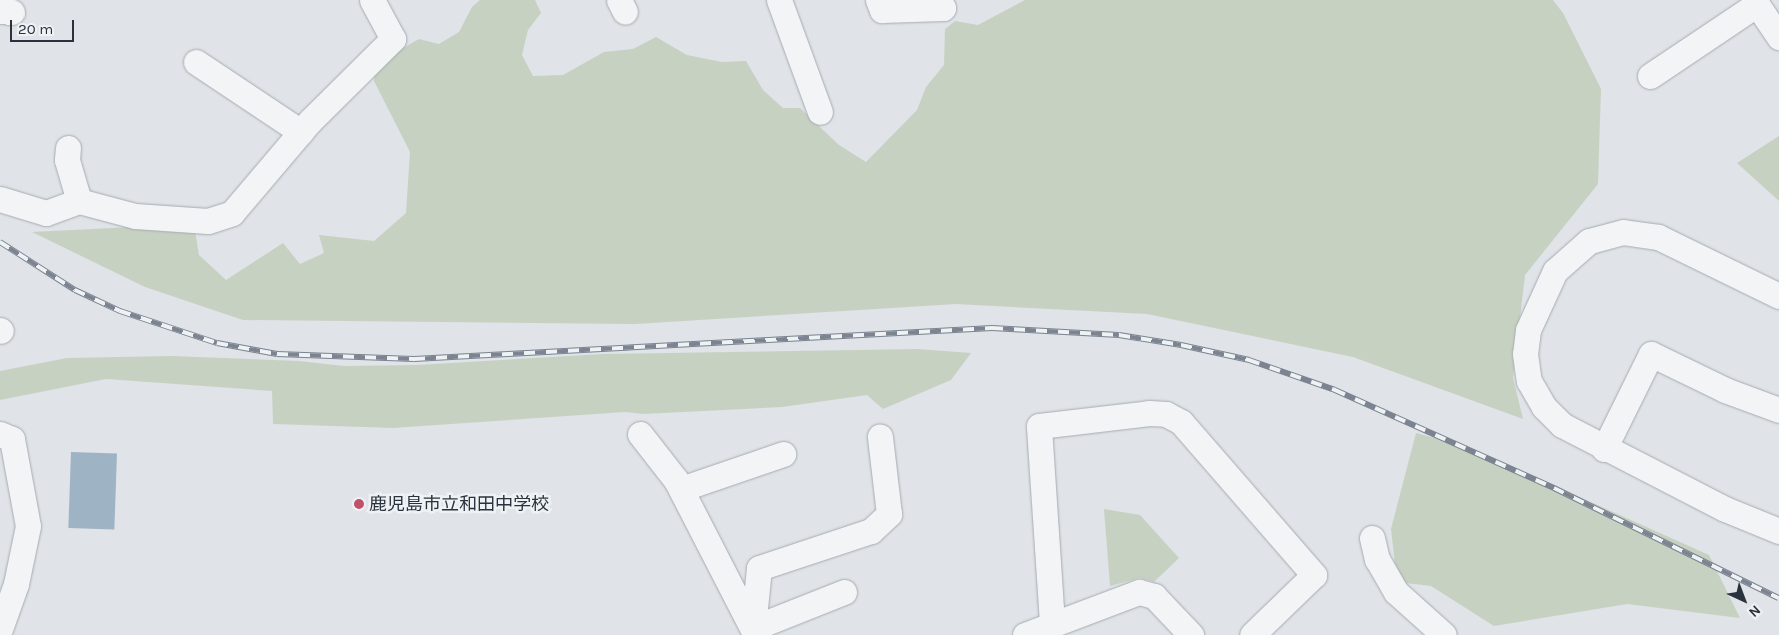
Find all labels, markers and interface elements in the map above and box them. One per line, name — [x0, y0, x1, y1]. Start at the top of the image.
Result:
scale bar — [12, 10, 76, 42]
text: 20 m — [18, 20, 53, 38]
place label: 鹿児島市立和田中学校 — [369, 493, 549, 515]
marker: 鹿児島市立和田中学校 — [353, 498, 365, 510]
north arrow — [1719, 575, 1769, 625]
text: N — [1745, 602, 1764, 621]

